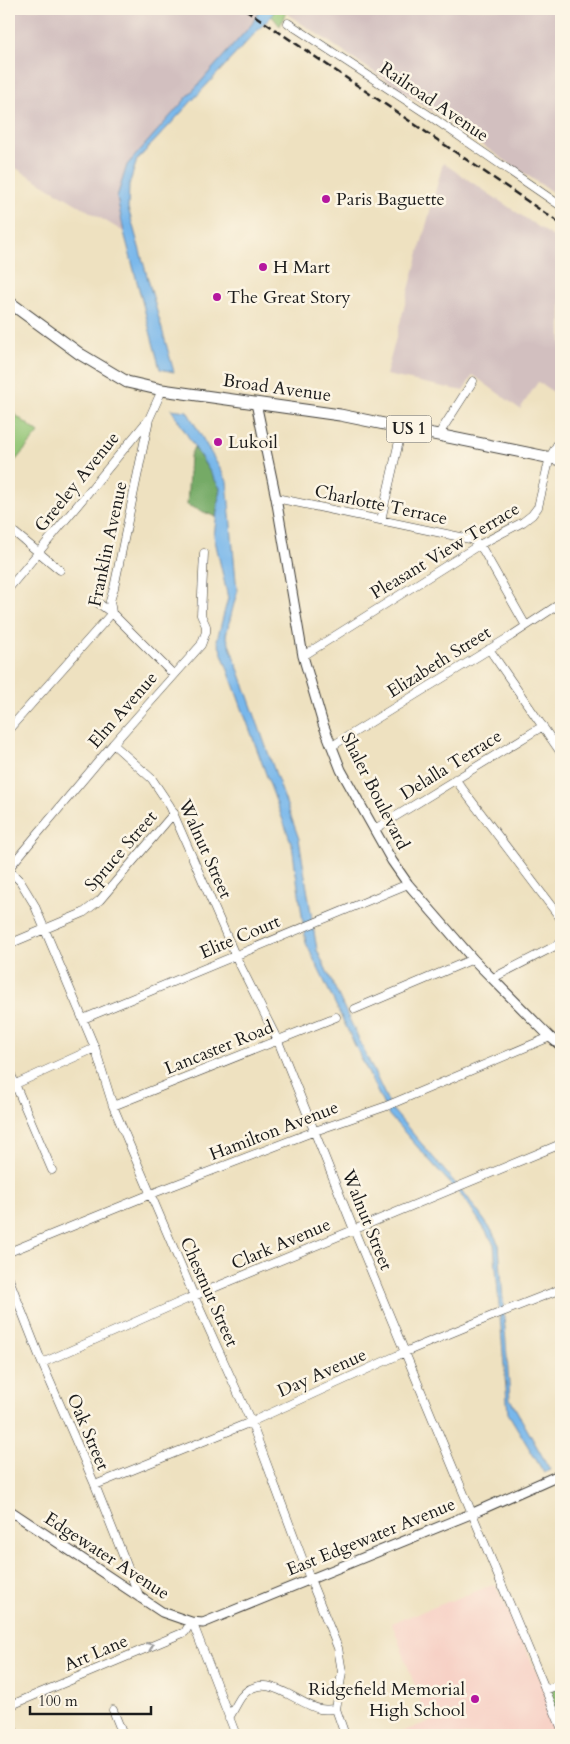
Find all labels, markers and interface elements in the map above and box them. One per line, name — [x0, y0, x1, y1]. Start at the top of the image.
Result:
street label: Railroad Avenue — [374, 56, 494, 148]
place label: Paris Baguette — [336, 187, 445, 212]
marker: Paris Baguette — [320, 193, 332, 205]
place label: H Mart — [273, 255, 330, 280]
marker: H Mart — [257, 261, 269, 273]
place label: The Great Story — [227, 285, 351, 310]
marker: The Great Story — [211, 291, 223, 303]
street label: Broad Avenue — [221, 368, 333, 408]
road number: US 1 — [386, 416, 432, 442]
street label: Greeley Avenue — [29, 426, 125, 538]
place label: Lukoil — [228, 430, 278, 455]
marker: Lukoil — [212, 436, 224, 448]
street label: Franklin Avenue — [83, 479, 133, 609]
street label: Charlotte Terrace — [312, 479, 450, 531]
street label: Pleasant View Terrace — [366, 496, 524, 606]
street label: Elizabeth Street — [382, 620, 496, 704]
street label: Elm Avenue — [83, 666, 163, 754]
street label: Delalla Terrace — [395, 724, 507, 806]
street label: Shaler Boulevard — [335, 728, 415, 854]
street label: Walnut Street — [172, 795, 238, 903]
street label: Spruce Street — [79, 805, 163, 897]
street label: Elite Court — [196, 909, 284, 965]
street label: Lancaster Road — [161, 1015, 278, 1081]
street label: Hamilton Avenue — [206, 1095, 342, 1167]
street label: Walnut Street — [335, 1165, 399, 1274]
street label: Clark Avenue — [228, 1212, 334, 1276]
street label: Chestnut Street — [174, 1233, 244, 1351]
street label: Day Avenue — [273, 1342, 371, 1404]
street label: Oak Street — [61, 1390, 115, 1474]
street label: East Edgewater Avenue — [283, 1492, 459, 1582]
street label: Edgewater Avenue — [39, 1506, 175, 1606]
street label: Art Lane — [60, 1628, 132, 1678]
one-way arrow — [145, 1642, 154, 1653]
place label: Ridgefield Memorial High School — [308, 1677, 465, 1723]
scale bar — [30, 1684, 151, 1716]
text: 100 m — [38, 1691, 78, 1711]
marker: Ridgefield Memorial High School — [469, 1693, 481, 1705]

